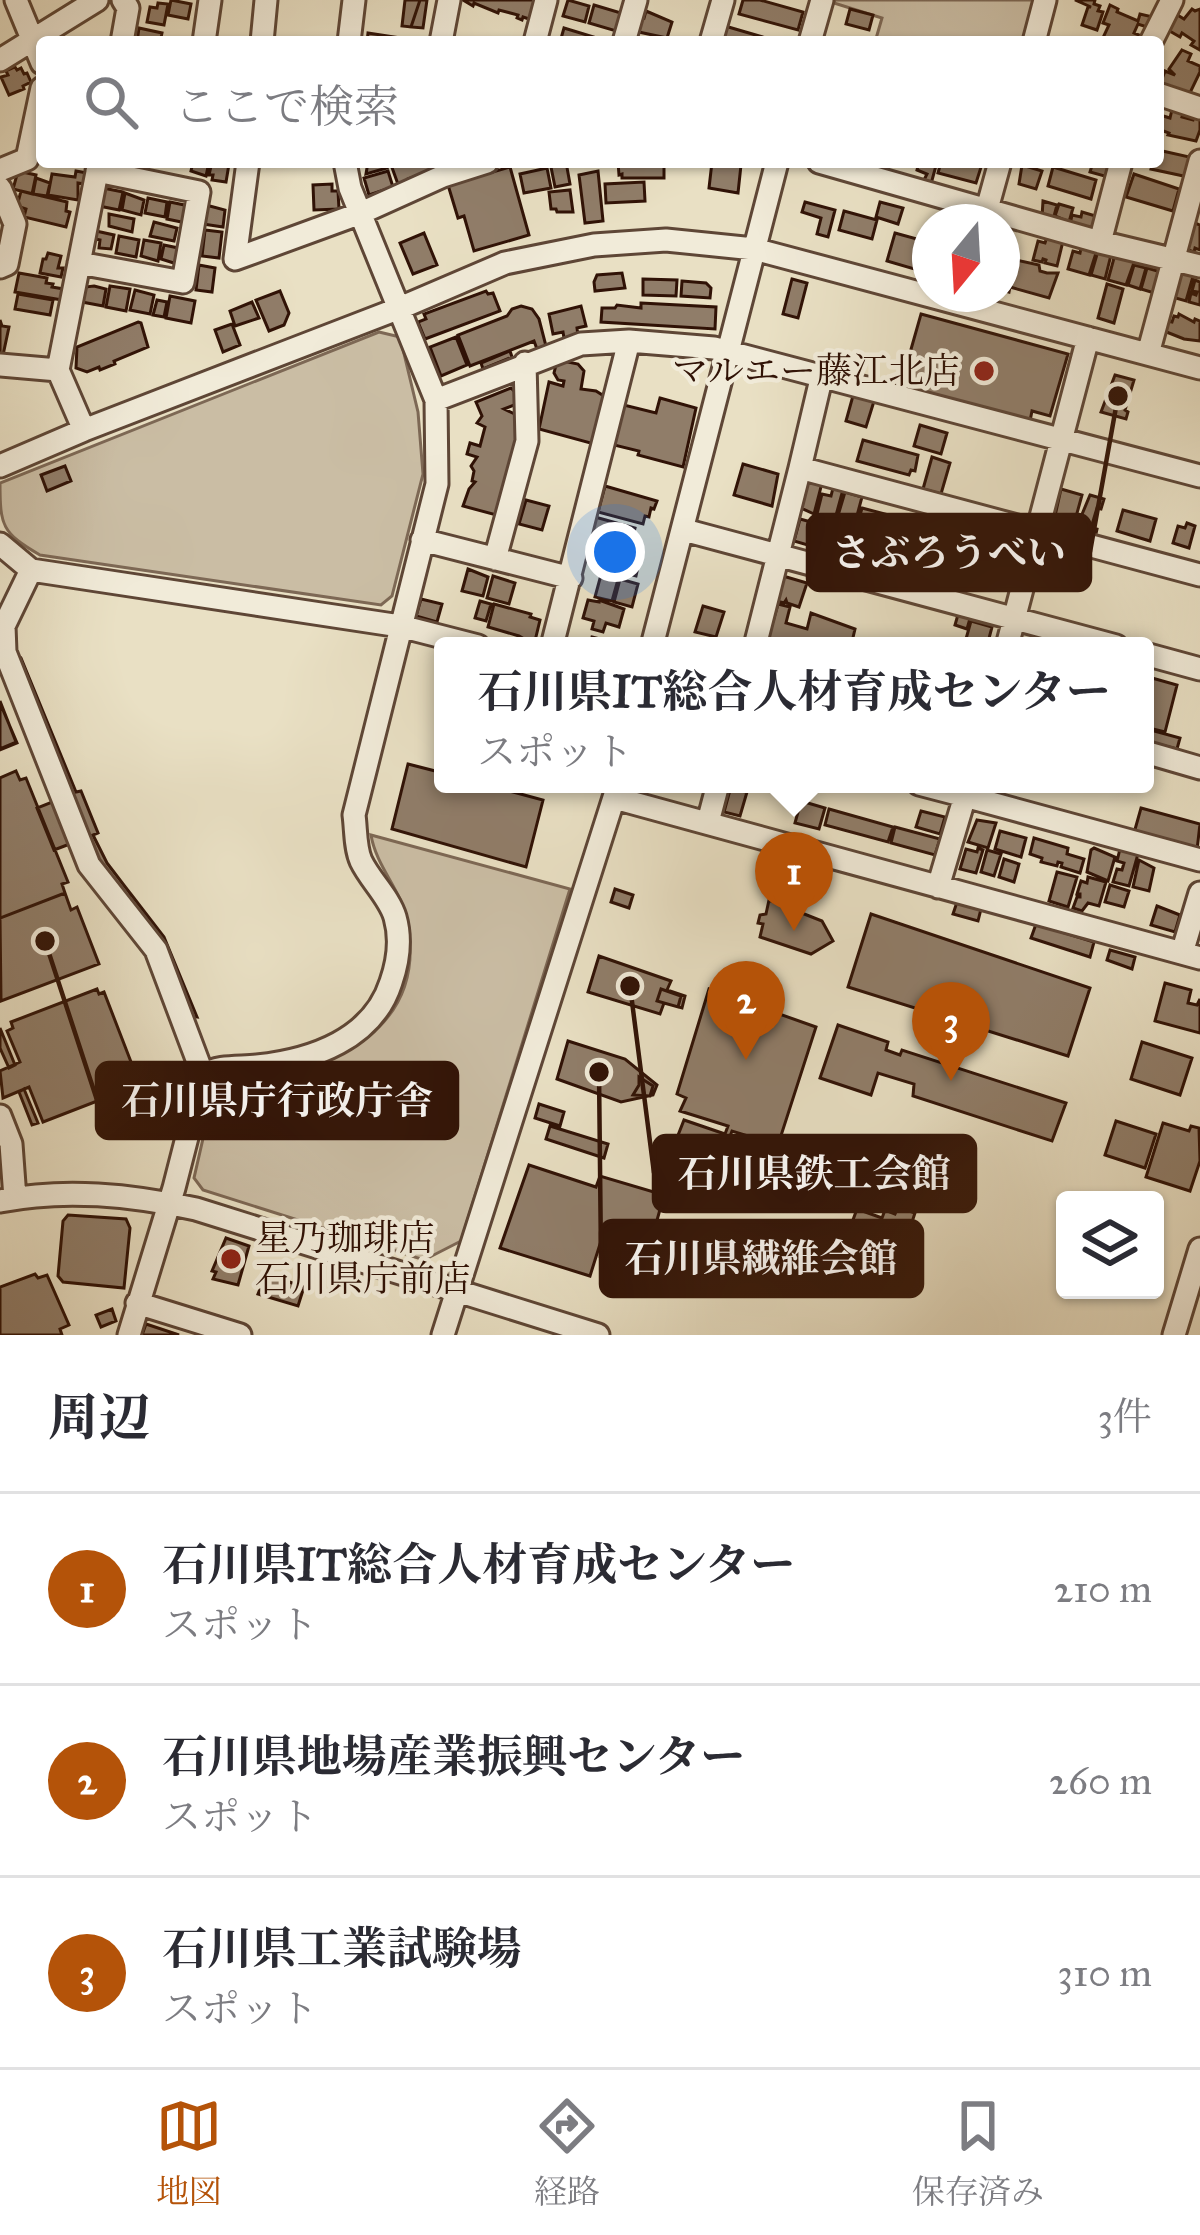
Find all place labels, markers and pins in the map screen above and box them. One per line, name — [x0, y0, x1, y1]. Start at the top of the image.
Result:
place label: マルエー藤江北店 — [672, 349, 960, 393]
marker: マルエー藤江北店 — [971, 358, 997, 384]
callout: さぶろうべい — [808, 515, 1090, 590]
pin: 1 — [755, 832, 833, 931]
pin: 2 — [707, 961, 785, 1060]
pin: 3 — [912, 982, 990, 1081]
callout: 石川県庁行政庁舎 — [97, 1063, 457, 1138]
callout: 石川県鉄工会館 — [654, 1136, 975, 1211]
place label: 星乃珈琲店 石川県庁前店 — [255, 1216, 471, 1301]
callout: 石川県繊維会館 — [601, 1221, 922, 1296]
marker: 星乃珈琲店 石川県庁前店 — [218, 1246, 244, 1272]

